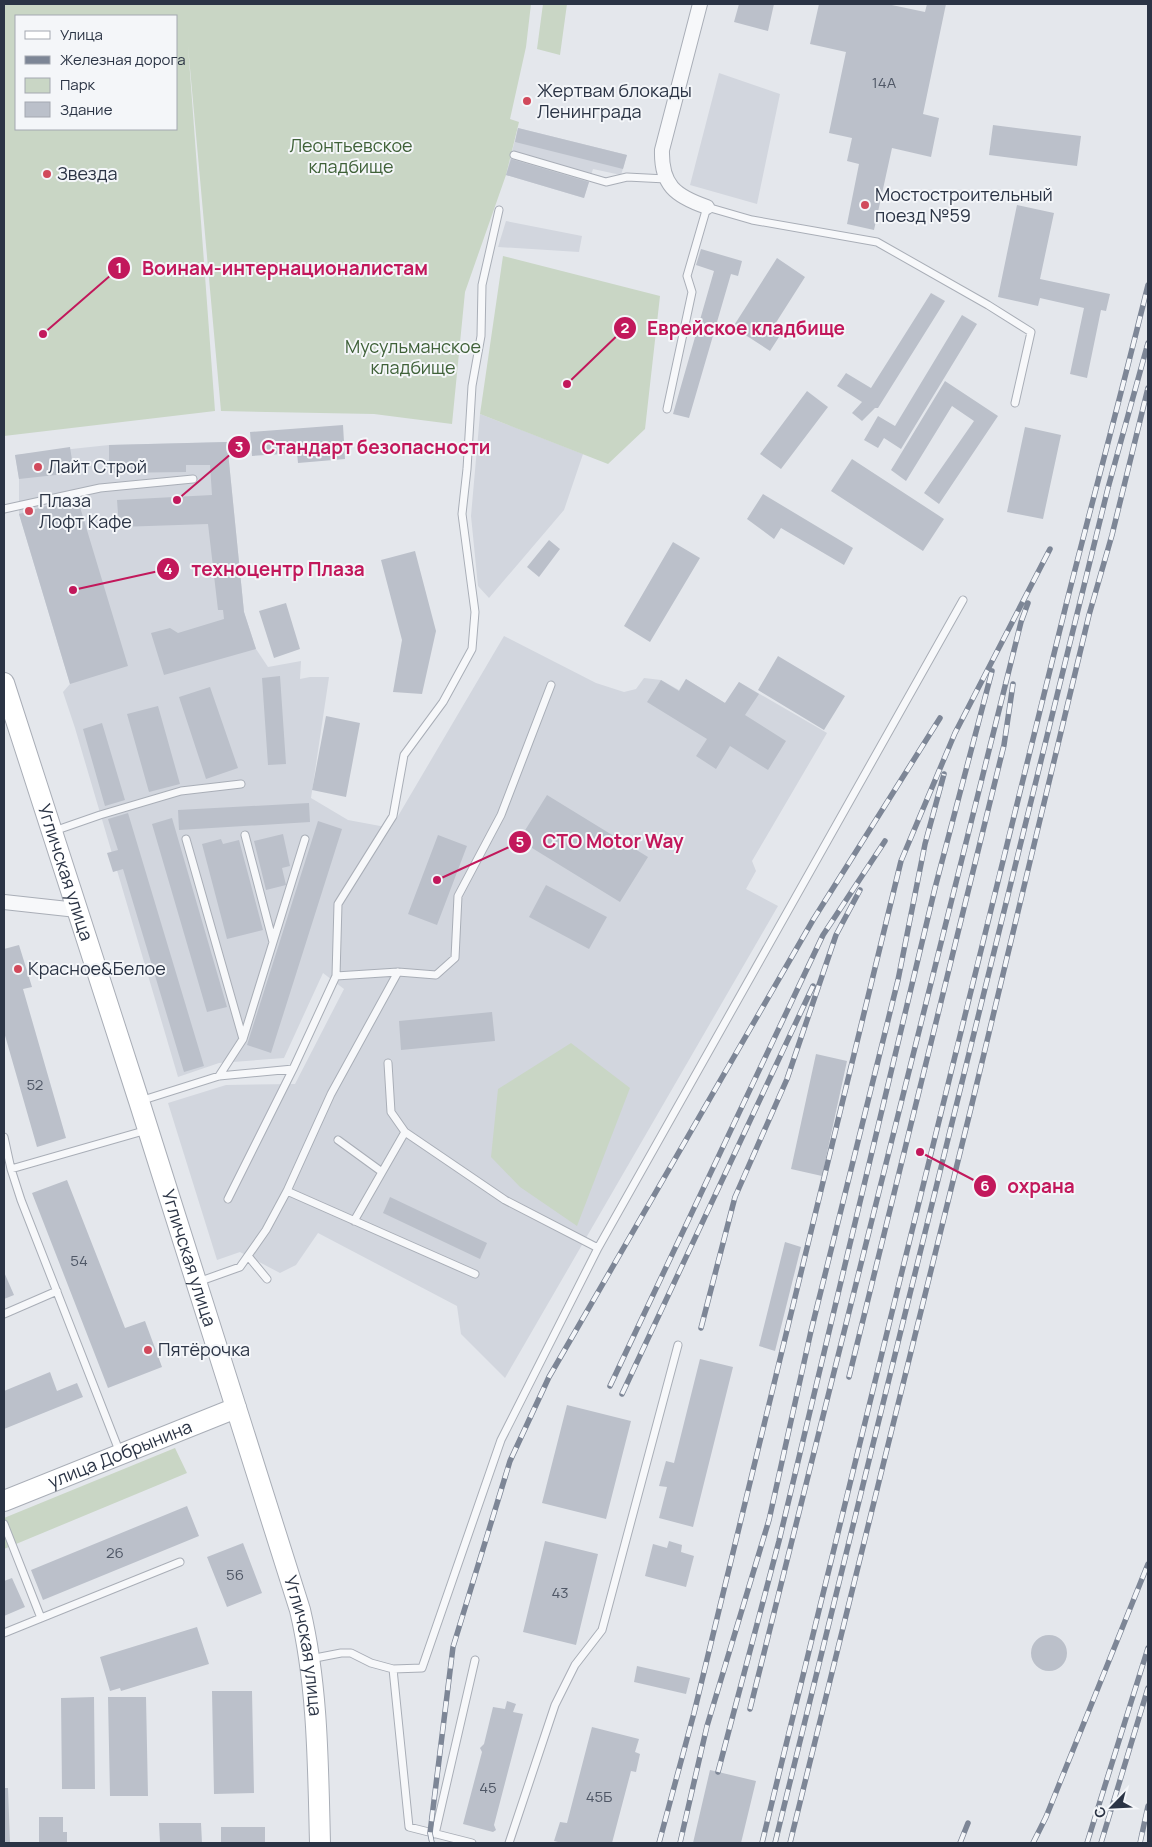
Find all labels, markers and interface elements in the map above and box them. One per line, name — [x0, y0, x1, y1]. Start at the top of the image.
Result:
legend — [15, 15, 178, 130]
text: Улица — [60, 24, 103, 45]
text: Железная дорога — [60, 49, 185, 70]
house number: 14А — [872, 72, 897, 93]
text: Парк — [60, 74, 96, 95]
place label: Жертвам блокады Ленинграда — [537, 78, 692, 123]
marker: Жертвам блокады Ленинграда — [521, 95, 533, 107]
text: Здание — [60, 99, 113, 120]
park label: Леонтьевское кладбище — [289, 133, 413, 178]
place label: Звезда — [57, 161, 117, 185]
marker: Звезда — [41, 168, 53, 180]
place label: Мостостроительный поезд №59 — [875, 182, 1053, 227]
marker: Мостостроительный поезд №59 — [859, 199, 871, 211]
callout: Воинам-интернационалистам — [107, 251, 438, 285]
text: Воинам-интернационалистам — [142, 255, 428, 281]
text: 1 — [116, 257, 122, 278]
callout: Еврейское кладбище — [612, 311, 855, 345]
text: Еврейское кладбище — [647, 315, 845, 341]
text: 2 — [621, 317, 630, 338]
park label: Мусульманское кладбище — [345, 334, 481, 379]
callout: Стандарт безопасности — [226, 430, 500, 464]
text: Стандарт безопасности — [262, 434, 490, 460]
text: 3 — [235, 436, 243, 457]
place label: Лайт Строй — [48, 454, 147, 478]
marker: Лайт Строй — [32, 461, 44, 473]
place label: Плаза Лофт Кафе — [39, 488, 132, 533]
marker: Плаза Лофт Кафе — [23, 505, 35, 517]
callout: техноцентр Плаза — [156, 552, 374, 586]
text: техноцентр Плаза — [191, 556, 365, 582]
text: 4 — [163, 558, 173, 579]
street label: Угличская улица — [33, 801, 99, 944]
callout: СТО Motor Way — [507, 825, 693, 859]
text: СТО Motor Way — [542, 828, 684, 854]
text: 5 — [516, 831, 525, 852]
place label: Красное&Белое — [28, 956, 166, 980]
marker: Красное&Белое — [12, 963, 24, 975]
house number: 52 — [27, 1074, 43, 1095]
callout: охрана — [973, 1169, 1085, 1203]
text: охрана — [1007, 1173, 1075, 1199]
text: 6 — [980, 1175, 990, 1196]
street label: Угличская улица — [157, 1186, 223, 1329]
house number: 54 — [70, 1250, 88, 1271]
place label: Пятёрочка — [158, 1337, 250, 1361]
marker: Пятёрочка — [142, 1344, 154, 1356]
street label: улица Добрынина — [44, 1414, 195, 1493]
house number: 26 — [106, 1542, 124, 1563]
house number: 56 — [226, 1564, 244, 1585]
street label: Угличская улица — [279, 1572, 328, 1717]
house number: 43 — [551, 1582, 569, 1603]
house number: 45 — [479, 1777, 497, 1798]
north arrow — [1087, 1782, 1137, 1832]
house number: 45Б — [586, 1786, 612, 1807]
text: С — [1089, 1804, 1110, 1821]

